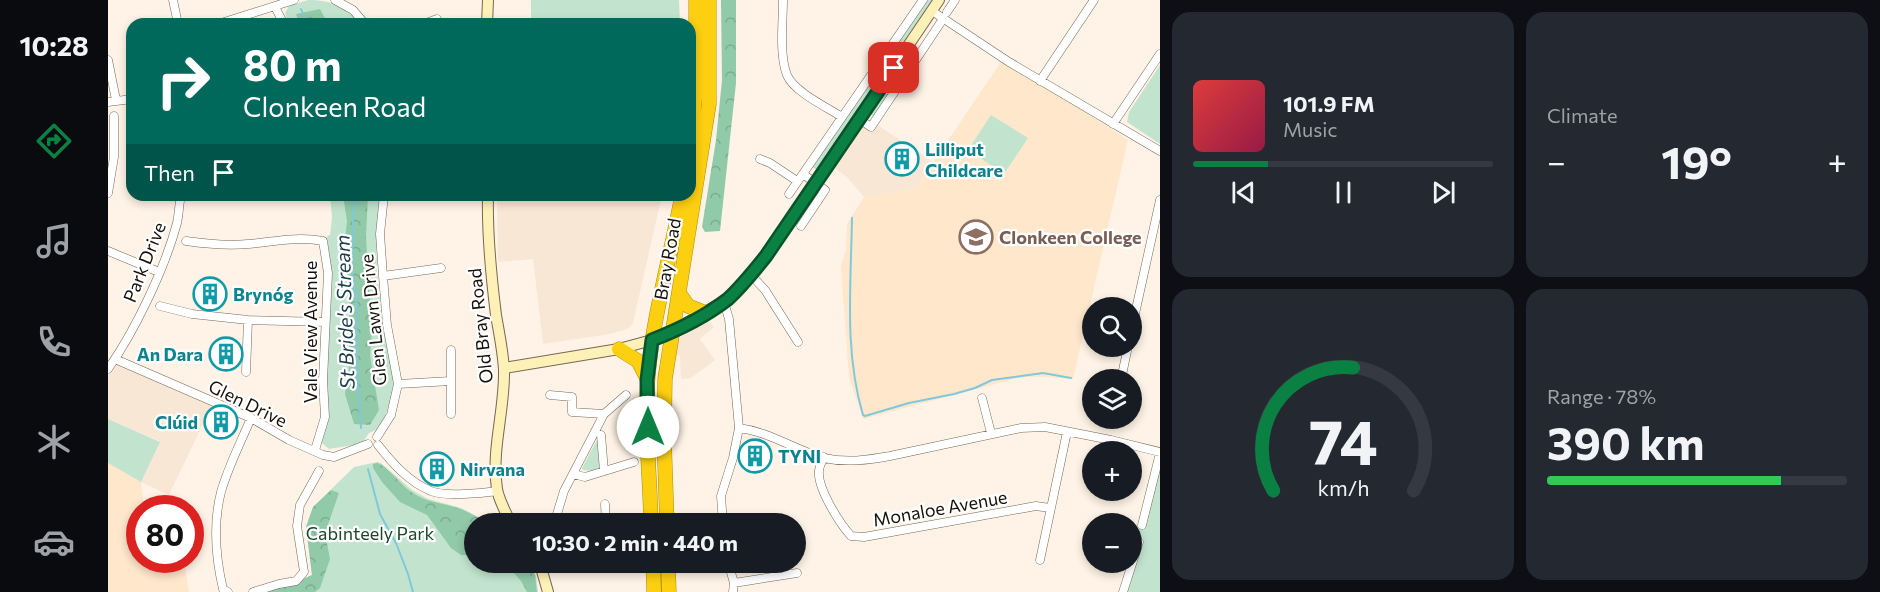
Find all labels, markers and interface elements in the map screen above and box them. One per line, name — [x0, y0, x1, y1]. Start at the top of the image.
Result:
text: 10:28 — [19, 29, 89, 62]
text: 80 m — [243, 38, 342, 90]
icon: right — [144, 42, 222, 120]
pin — [868, 42, 919, 93]
icon: arrive — [877, 51, 910, 84]
text: Clonkeen Road — [243, 90, 426, 123]
text: 101.9 FM — [1283, 90, 1375, 117]
text: Climate — [1547, 103, 1617, 127]
text: Music — [1283, 117, 1337, 141]
icon: directions — [33, 120, 75, 162]
text: 19° — [1661, 133, 1732, 188]
place label: Lilliput Childcare — [925, 138, 1003, 181]
text: − — [1547, 140, 1566, 181]
text: + — [1828, 140, 1847, 181]
building icon: Lilliput Childcare — [884, 141, 920, 177]
icon: arrive — [207, 156, 240, 189]
text: Then — [144, 159, 195, 186]
icon: previous — [1227, 176, 1260, 209]
icon: pause — [1327, 176, 1360, 209]
icon: next — [1427, 176, 1460, 209]
street label: Bray Road — [649, 216, 685, 302]
street label: Park Drive — [118, 219, 170, 305]
school or university icon: Clonkeen College — [958, 219, 994, 255]
icon: music — [33, 220, 75, 262]
place label: Clonkeen College — [999, 226, 1142, 248]
water label: St Bride's Stream — [329, 234, 359, 390]
street label: Glen Lawn Drive — [355, 253, 391, 387]
street label: Vale View Avenue — [299, 261, 321, 403]
street label: Old Bray Road — [463, 267, 497, 385]
building icon: Brynóg — [192, 276, 228, 312]
place label: Brynóg — [233, 283, 293, 305]
map controls — [1082, 297, 1142, 573]
button: search — [1082, 297, 1142, 357]
icon: phone — [33, 321, 75, 363]
building icon: An Dara — [208, 336, 244, 372]
place label: An Dara — [137, 343, 203, 365]
button: layers — [1082, 369, 1142, 429]
street label: Glen Drive — [205, 375, 291, 431]
text: Range · 78% — [1547, 384, 1656, 408]
position arrow — [616, 395, 680, 459]
text: 74 — [1309, 402, 1377, 478]
building icon: Clúid — [203, 404, 239, 440]
place label: Clúid — [155, 411, 198, 433]
text: 390 km — [1547, 414, 1705, 469]
icon: climate — [33, 421, 75, 463]
building icon: TYNI — [737, 438, 773, 474]
button: + — [1082, 441, 1142, 501]
place label: TYNI — [778, 445, 821, 467]
building icon: Nirvana — [419, 451, 455, 487]
place label: Nirvana — [460, 458, 525, 480]
text: km/h — [1317, 475, 1369, 501]
street label: Monaloe Avenue — [871, 485, 1009, 531]
speed limit sign: 80 — [126, 495, 204, 573]
button: − — [1082, 513, 1142, 573]
icon: car — [33, 521, 75, 563]
park label: Cabinteely Park — [306, 522, 435, 544]
text: 10:30 · 2 min · 440 m — [532, 529, 738, 556]

